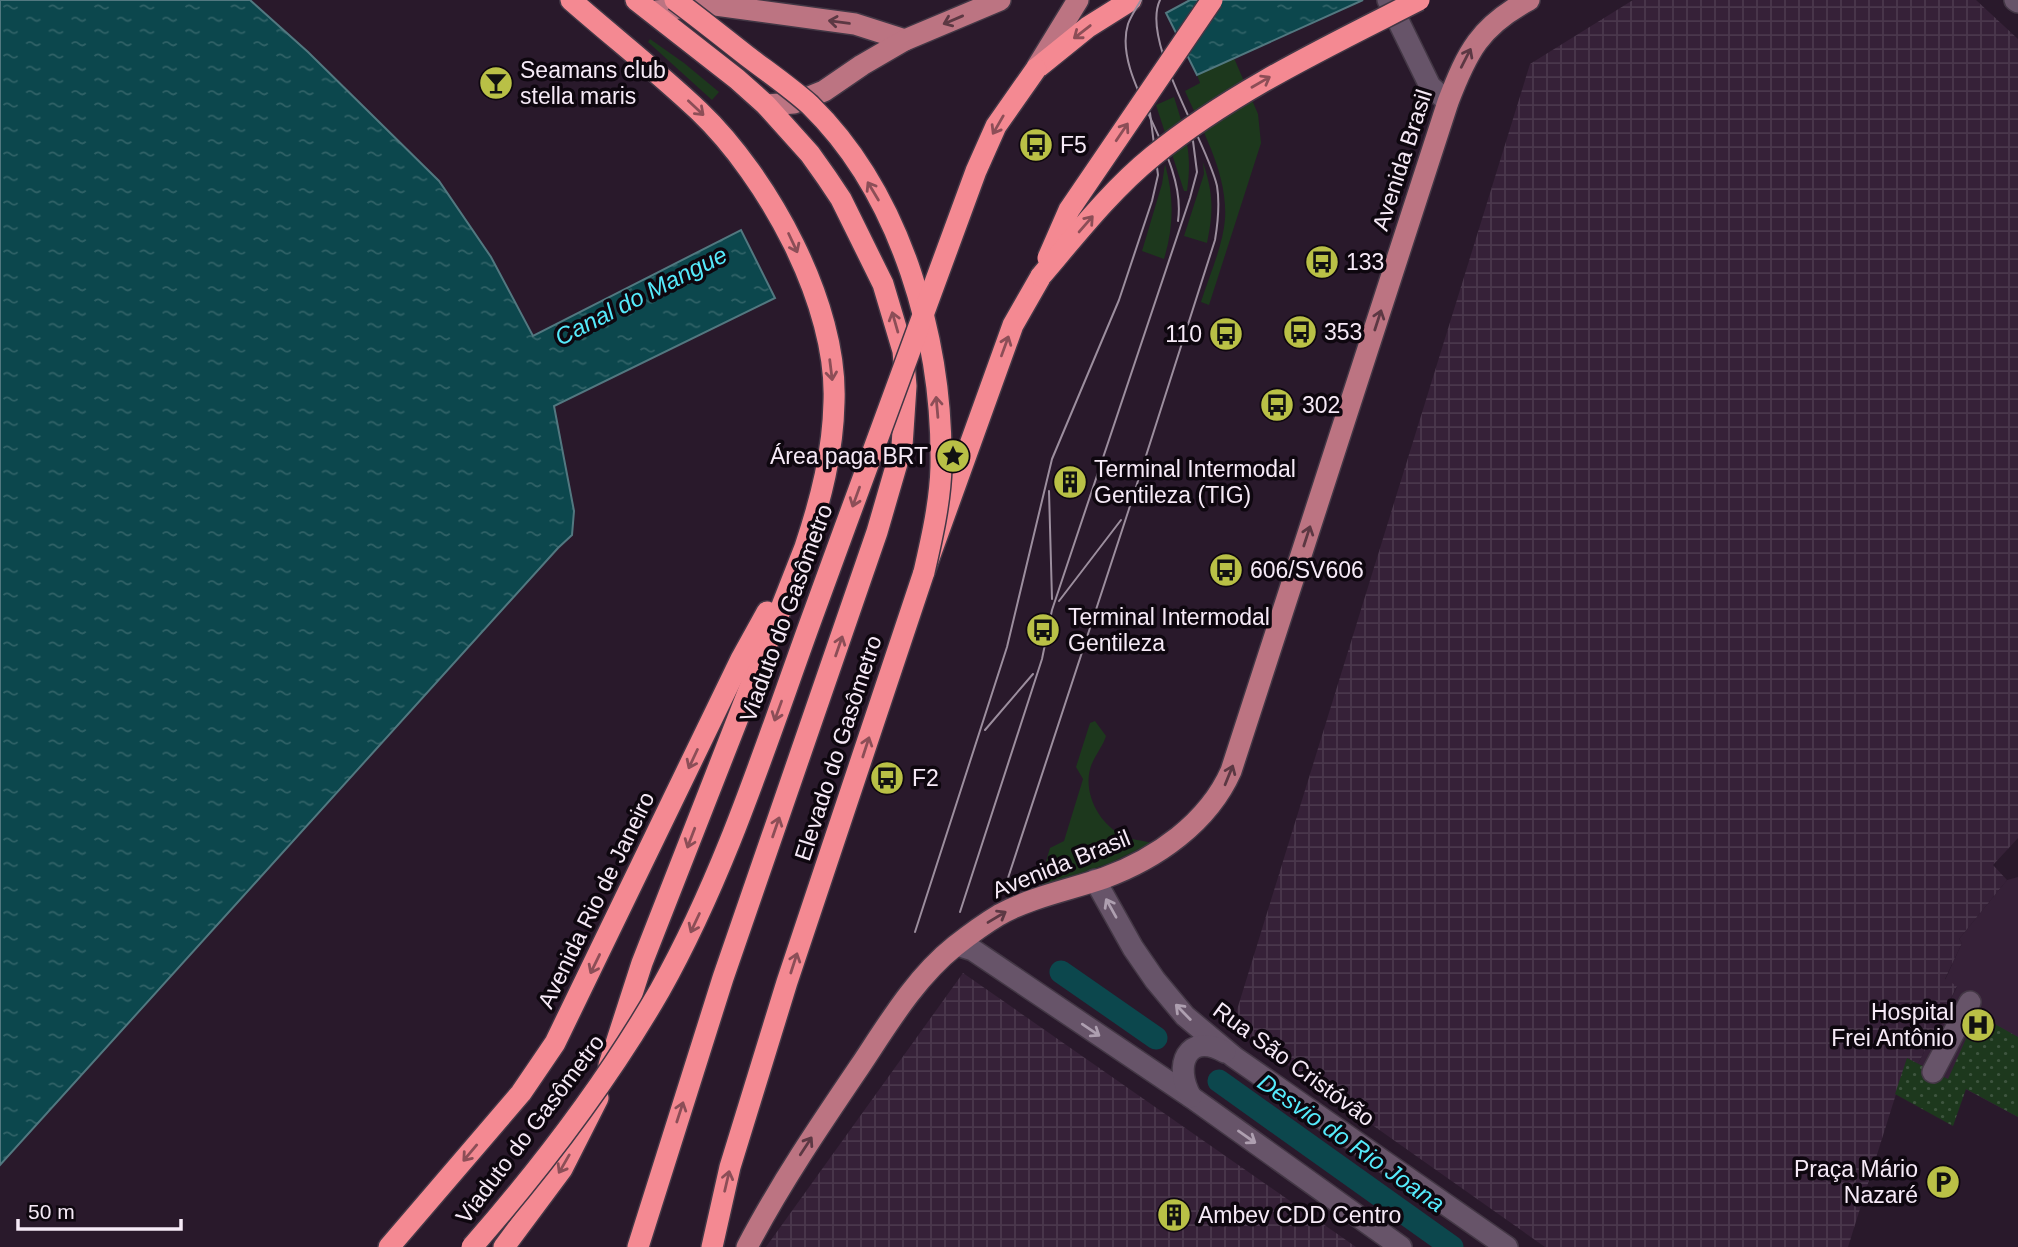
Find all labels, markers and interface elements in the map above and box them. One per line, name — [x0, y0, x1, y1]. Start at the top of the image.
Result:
one-way arrow — [942, 14, 964, 27]
one-way arrow — [829, 16, 851, 29]
one-way arrow — [1073, 25, 1091, 40]
one-way arrow — [1460, 48, 1474, 69]
place label: Seamans club stella maris — [520, 57, 666, 109]
bar icon: Seamans club stella maris — [477, 64, 515, 102]
one-way arrow — [1251, 75, 1271, 89]
street label: Avenida Brasil — [1367, 86, 1437, 234]
one-way arrow — [687, 100, 704, 117]
one-way arrow — [990, 114, 1004, 134]
one-way arrow — [1115, 122, 1129, 142]
bus stop icon: F5 — [1017, 126, 1055, 164]
place label: F5 — [1060, 132, 1087, 158]
one-way arrow — [866, 182, 880, 202]
one-way arrow — [1078, 216, 1094, 234]
one-way arrow — [787, 232, 800, 253]
water label: Canal do Mangue — [550, 241, 731, 351]
bus stop icon: 133 — [1303, 243, 1341, 281]
place label: 133 — [1346, 249, 1384, 275]
one-way arrow — [1372, 309, 1385, 331]
one-way arrow — [887, 311, 900, 333]
bus stop icon: 353 — [1281, 313, 1319, 351]
bus stop icon: 110 — [1207, 315, 1245, 353]
place label: 353 — [1324, 319, 1362, 345]
place label: 110 — [1165, 321, 1202, 347]
one-way arrow — [1000, 336, 1013, 358]
one-way arrow — [825, 358, 838, 380]
bus stop icon: 302 — [1258, 386, 1296, 424]
place label: 302 — [1302, 392, 1340, 418]
one-way arrow — [930, 396, 943, 419]
place icon: Área paga BRT — [934, 437, 972, 475]
place label: Área paga BRT — [770, 443, 928, 469]
place label: Terminal Intermodal Gentileza (TIG) — [1094, 456, 1296, 508]
building icon: Terminal Intermodal Gentileza (TIG) — [1051, 463, 1089, 501]
one-way arrow — [849, 486, 861, 508]
street label: Viaduto do Gasômetro — [734, 501, 838, 725]
one-way arrow — [1302, 525, 1315, 547]
bus stop icon: 606/SV606 — [1207, 551, 1245, 589]
place label: 606/SV606 — [1250, 557, 1364, 583]
place label: Terminal Intermodal Gentileza — [1068, 604, 1270, 656]
bus stop icon: Terminal Intermodal Gentileza — [1024, 611, 1062, 649]
street label: Elevado do Gasômetro — [789, 632, 887, 864]
one-way arrow — [834, 636, 846, 658]
one-way arrow — [771, 700, 783, 722]
one-way arrow — [860, 737, 873, 759]
one-way arrow — [686, 748, 700, 769]
bus stop icon: F2 — [868, 759, 906, 797]
place label: F2 — [912, 765, 939, 791]
one-way arrow — [1223, 765, 1236, 787]
street label: Avenida Rio de Janeiro — [532, 788, 660, 1012]
one-way arrow — [771, 816, 784, 838]
street label: Avenida Brasil — [988, 824, 1134, 904]
one-way arrow — [683, 827, 696, 849]
one-way arrow — [1104, 898, 1117, 919]
one-way arrow — [987, 910, 1007, 924]
one-way arrow — [687, 912, 701, 933]
one-way arrow — [788, 952, 801, 974]
one-way arrow — [588, 953, 601, 974]
street label: Rua São Cristóvão — [1208, 997, 1380, 1131]
place label: Hospital Frei Antônio — [1831, 999, 1954, 1051]
one-way arrow — [1174, 1004, 1191, 1021]
hospital icon: Hospital Frei Antônio — [1959, 1006, 1997, 1044]
one-way arrow — [1081, 1023, 1100, 1038]
street label: Viaduto do Gasômetro — [450, 1029, 610, 1229]
water label: Desvio do Rio Joana — [1253, 1068, 1450, 1217]
one-way arrow — [675, 1101, 688, 1123]
one-way arrow — [1237, 1130, 1256, 1144]
one-way arrow — [799, 1137, 814, 1156]
one-way arrow — [462, 1143, 478, 1161]
one-way arrow — [557, 1153, 570, 1174]
place label: Praça Mário Nazaré — [1794, 1156, 1918, 1208]
parking icon: Praça Mário Nazaré — [1924, 1163, 1962, 1201]
one-way arrow — [721, 1170, 734, 1192]
scale bar — [18, 1188, 180, 1232]
building icon: Ambev CDD Centro — [1155, 1196, 1193, 1234]
text: 50 m — [28, 1200, 75, 1223]
place label: Ambev CDD Centro — [1198, 1202, 1401, 1228]

